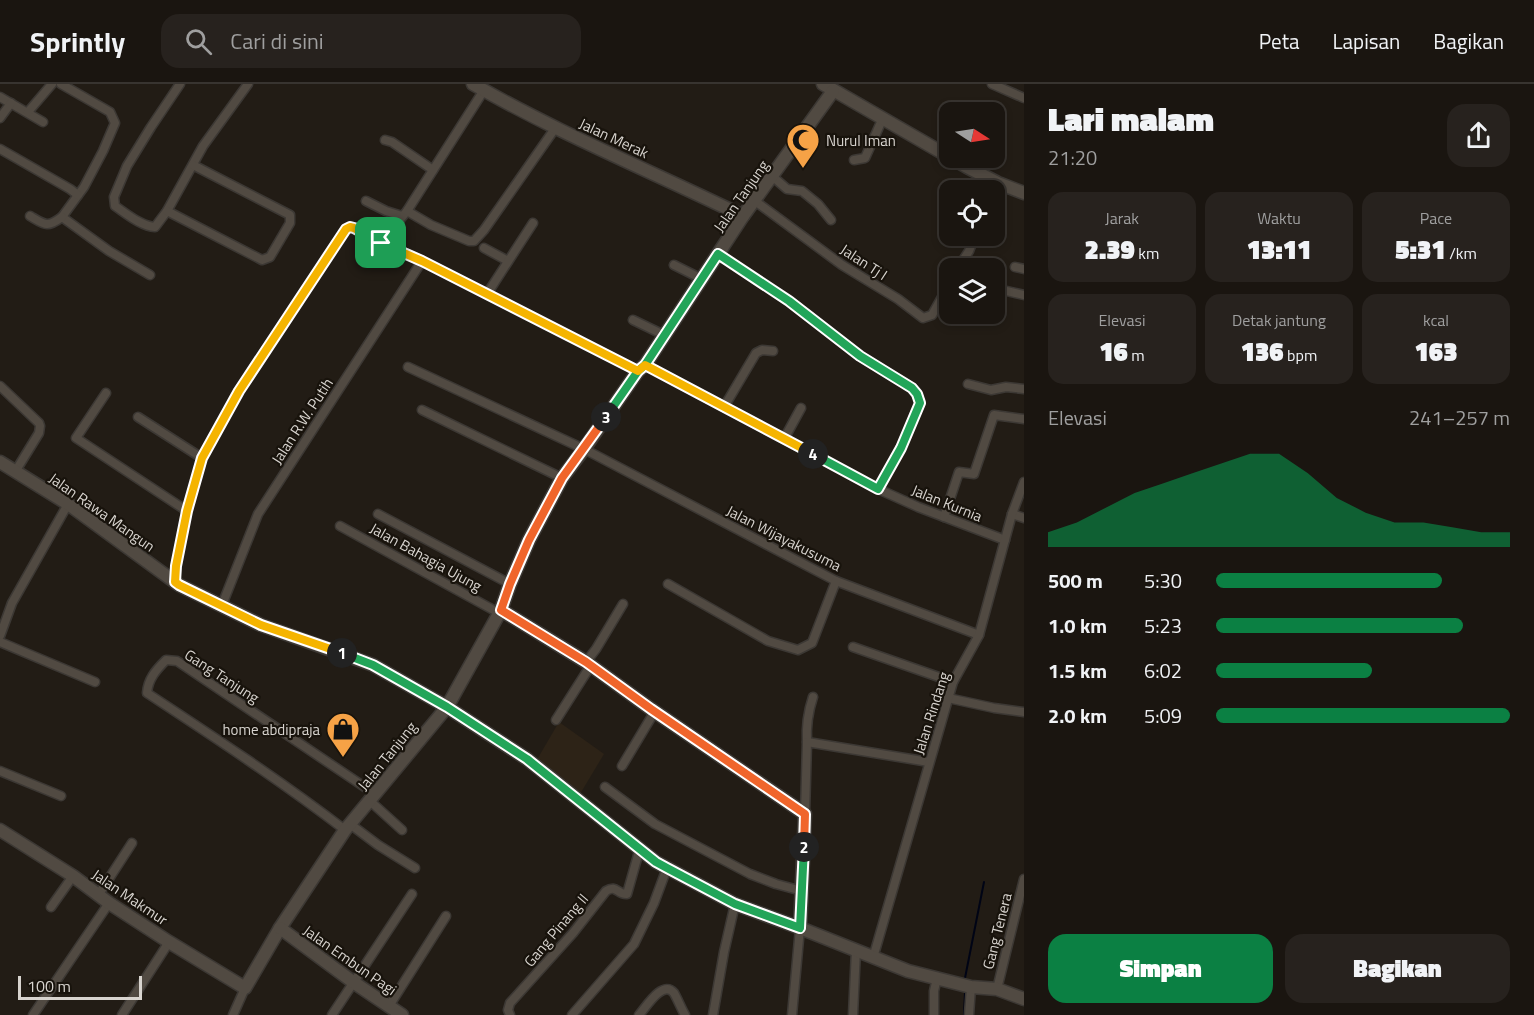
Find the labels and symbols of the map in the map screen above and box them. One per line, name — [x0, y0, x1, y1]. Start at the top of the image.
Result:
north arrow — [939, 102, 1005, 168]
street label: Jalan Merak — [576, 112, 652, 164]
mosque icon: Nurul Iman — [785, 122, 821, 169]
place label: Nurul Iman — [826, 129, 896, 152]
street label: Jalan Tanjung — [708, 155, 774, 237]
pin — [355, 217, 406, 268]
street label: Jalan Tj I — [836, 238, 892, 286]
street label: Jalan R.W. Putih — [265, 373, 339, 469]
pin: 3 — [591, 402, 621, 432]
pin: 4 — [798, 439, 828, 469]
street label: Jalan Rawa Mangun — [44, 467, 160, 557]
street label: Jalan Kurnia — [908, 478, 986, 528]
street label: Jalan Wijayakusuma — [723, 499, 846, 577]
street label: Jalan Bahagia Ujung — [366, 517, 486, 597]
pin: 1 — [327, 638, 357, 668]
street label: Gang Tanjung — [180, 643, 264, 709]
street label: Jalan Rindang — [907, 668, 955, 757]
shop icon: home abdipraja — [325, 711, 361, 758]
street label: Jalan Tanjung — [352, 716, 422, 796]
place label: home abdipraja — [223, 718, 320, 741]
pin: 2 — [789, 832, 819, 862]
street label: Jalan Makmur — [87, 863, 173, 931]
street label: Gang Pinang II — [518, 888, 594, 972]
street label: Gang Tenera — [976, 890, 1018, 972]
street label: Jalan Embun Pagi — [299, 919, 401, 1001]
scale bar — [18, 973, 142, 1000]

